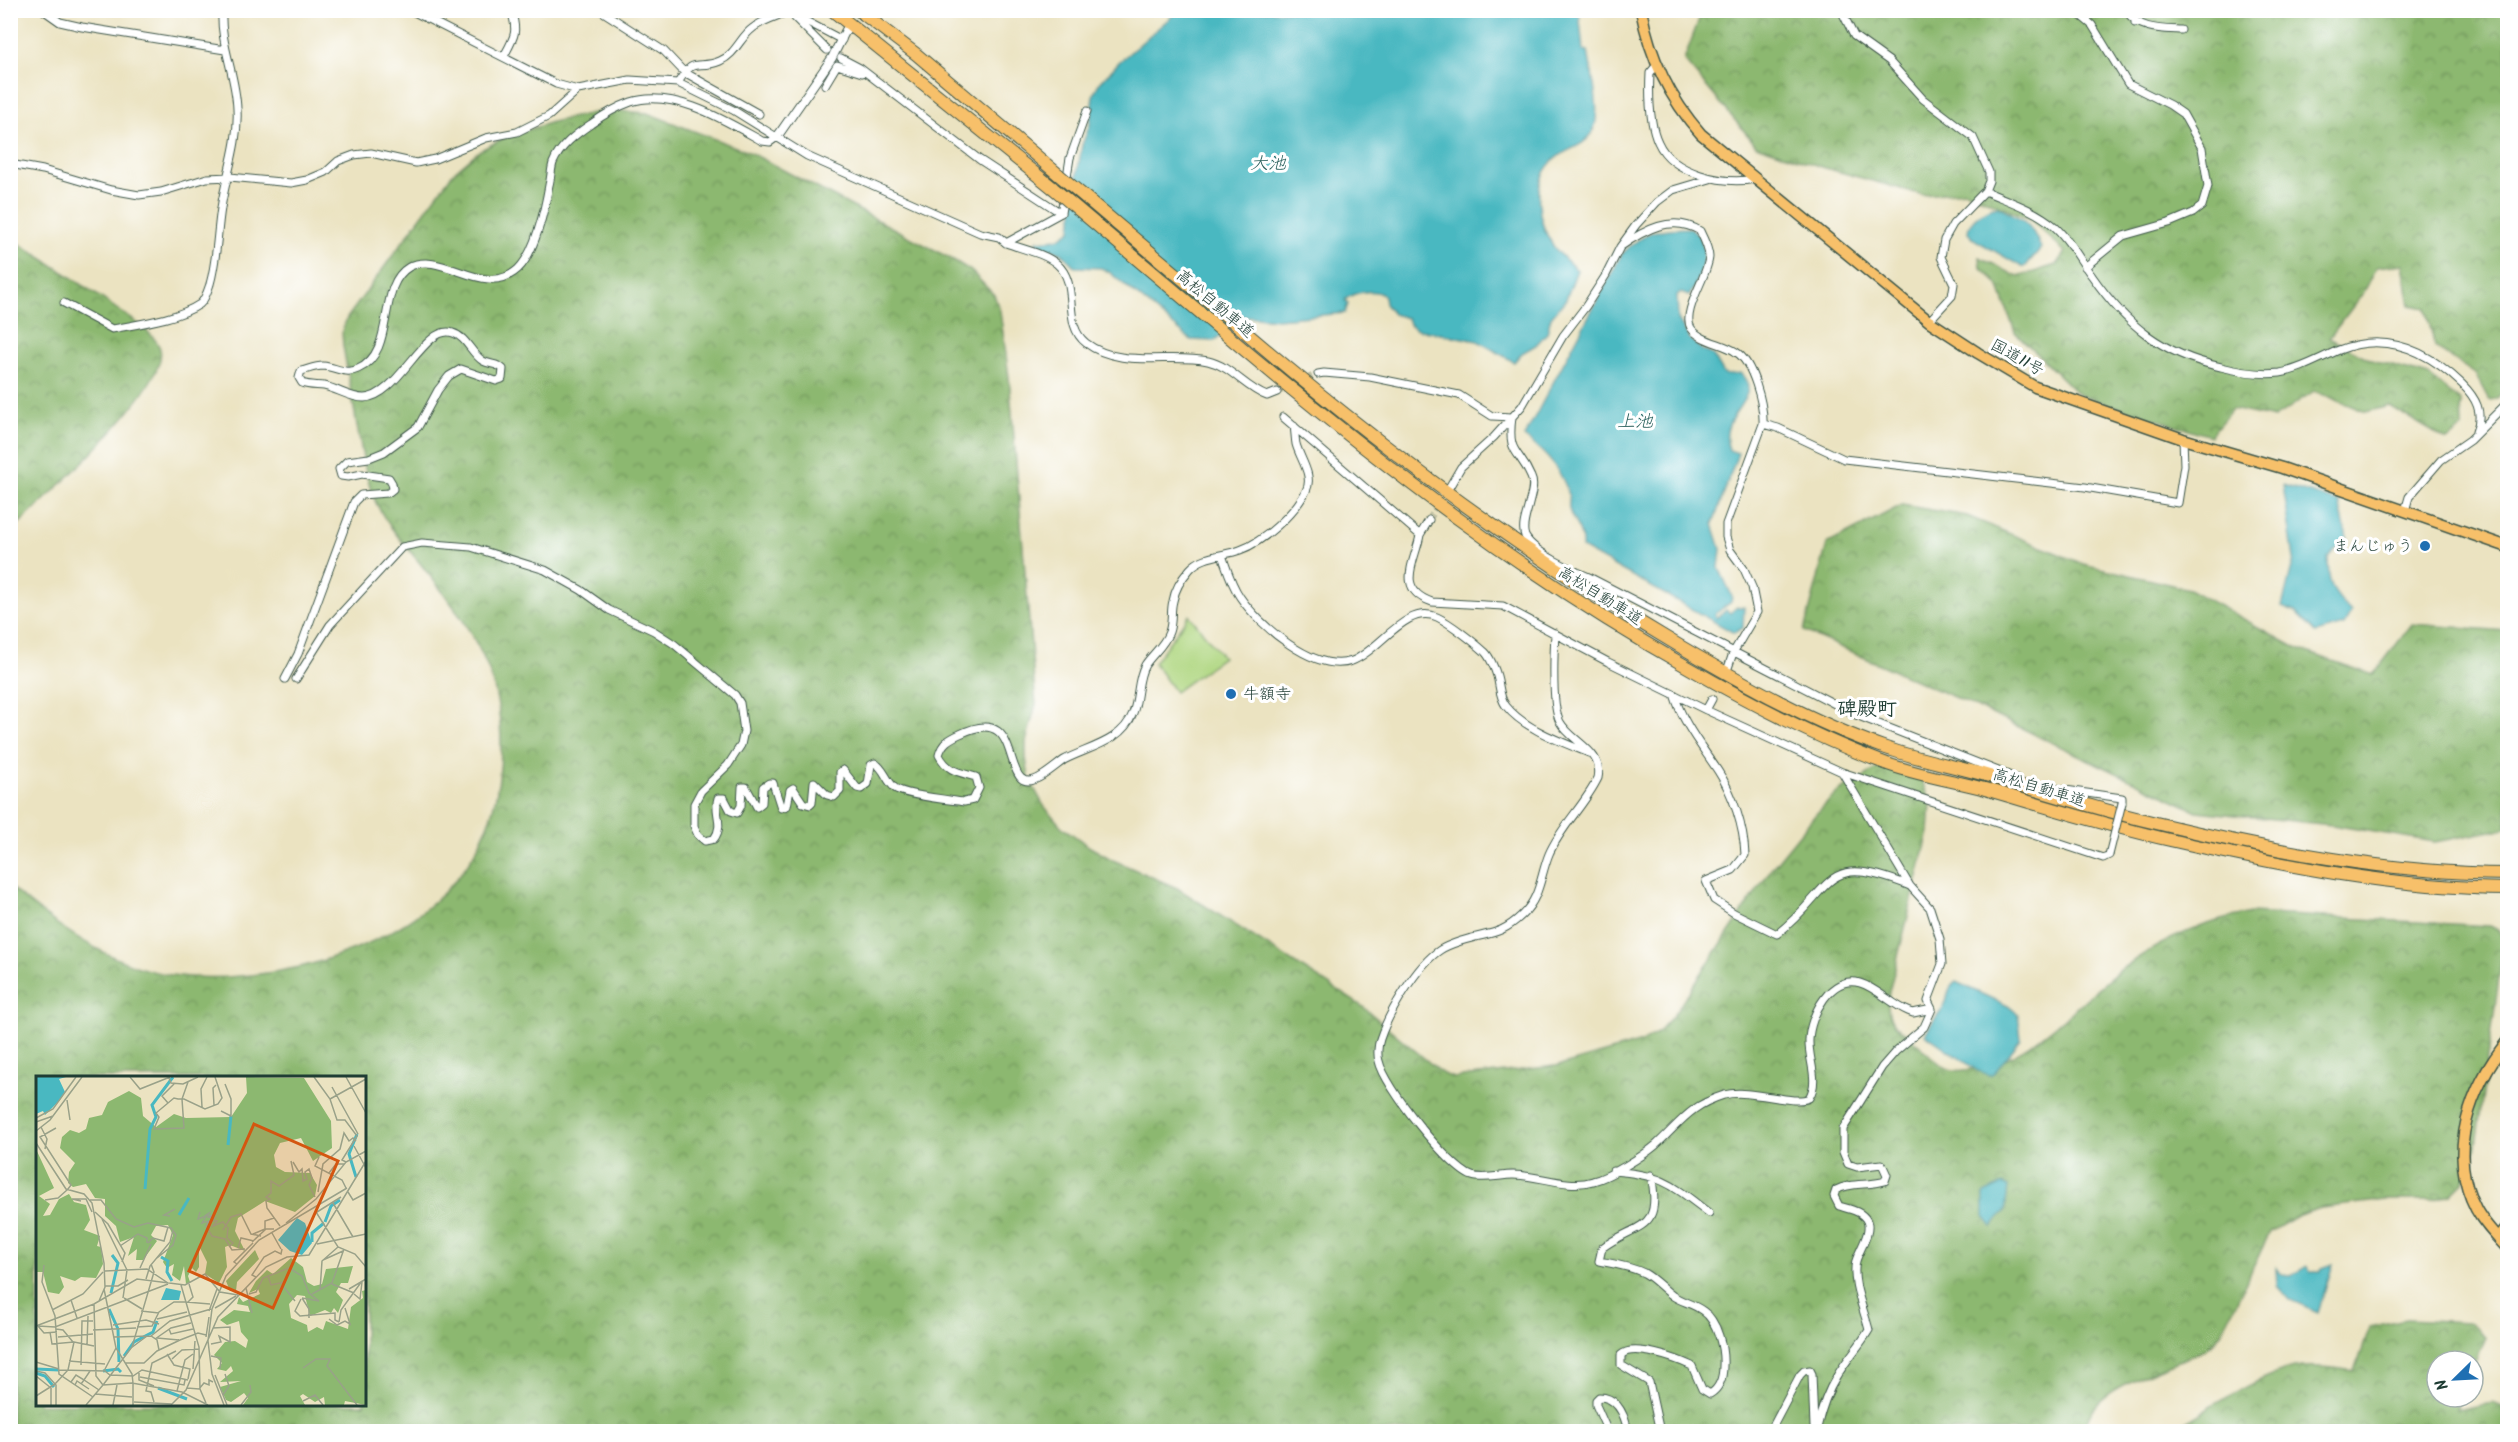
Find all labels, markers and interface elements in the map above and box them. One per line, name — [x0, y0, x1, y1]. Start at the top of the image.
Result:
water label: 大池 — [1250, 150, 1287, 179]
street label: 高松自動車道 — [1170, 264, 1260, 344]
street label: 国道11号 — [1986, 333, 2048, 383]
water label: 上池 — [1617, 408, 1654, 437]
place label: まんじゅう — [2333, 534, 2413, 559]
marker: まんじゅう — [2418, 539, 2432, 553]
street label: 高松自動車道 — [1553, 560, 1647, 632]
place label: 牛額寺 — [1243, 682, 1291, 707]
marker: 牛額寺 — [1224, 687, 1238, 701]
district label: 碑殿町 — [1837, 694, 1897, 726]
street label: 高松自動車道 — [1989, 762, 2089, 814]
inset map — [36, 1076, 366, 1406]
north arrow — [2425, 1349, 2485, 1409]
text: N — [2429, 1375, 2456, 1394]

